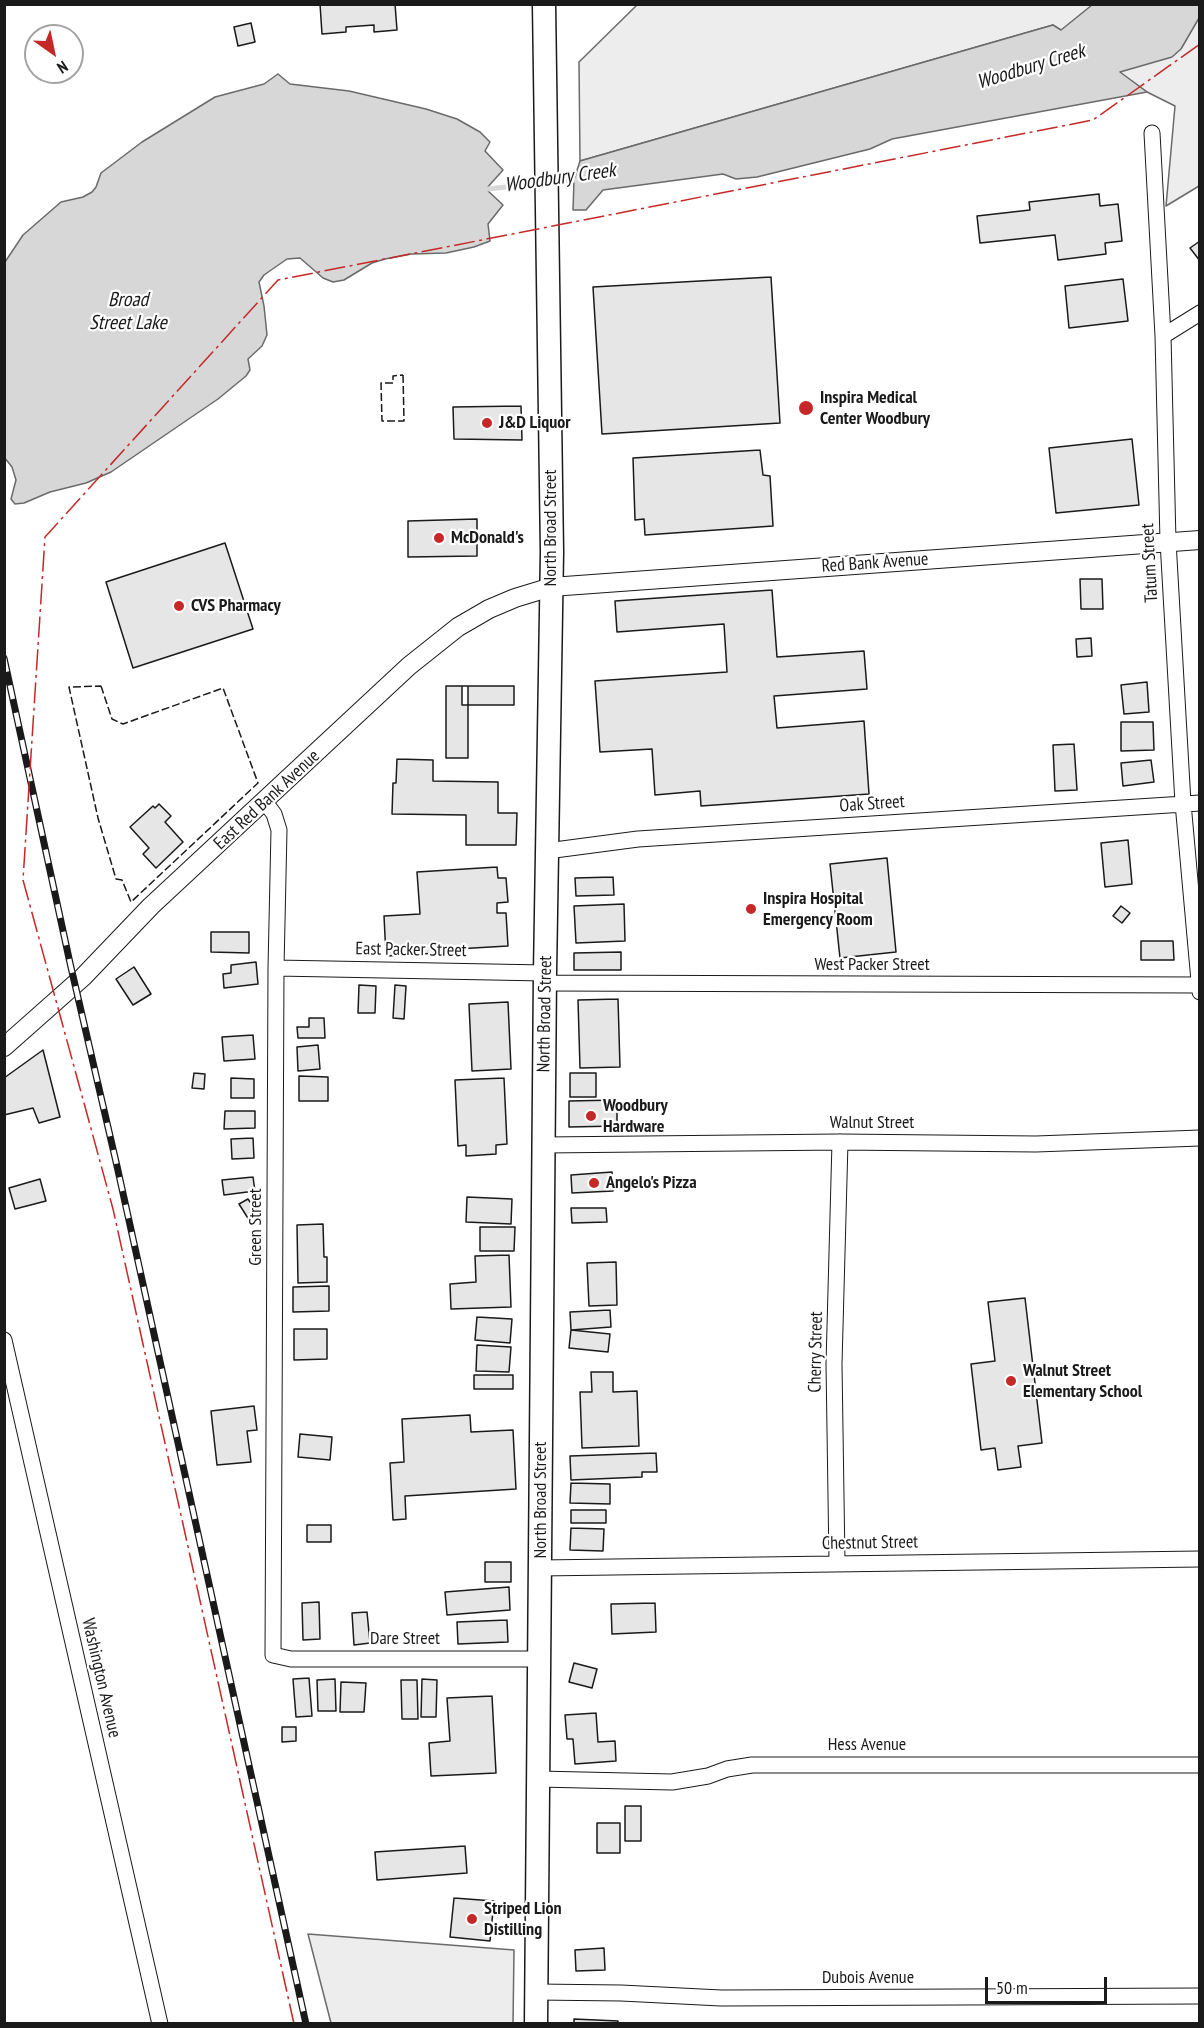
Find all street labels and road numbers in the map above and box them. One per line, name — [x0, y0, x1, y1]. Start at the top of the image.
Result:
street label: North Broad Street — [540, 470, 562, 586]
street label: Tatum Street — [1137, 523, 1163, 603]
street label: Red Bank Avenue — [821, 548, 929, 578]
street label: East Red Bank Avenue — [210, 746, 324, 854]
street label: Oak Street — [839, 791, 905, 817]
street label: East Packer Street — [355, 938, 467, 962]
street label: West Packer Street — [814, 954, 930, 976]
street label: North Broad Street — [533, 955, 557, 1073]
street label: Walnut Street — [830, 1112, 914, 1134]
street label: Green Street — [245, 1188, 267, 1266]
street label: Cherry Street — [804, 1311, 828, 1393]
street label: North Broad Street — [530, 1442, 552, 1558]
street label: Chestnut Street — [822, 1531, 918, 1555]
street label: Washington Avenue — [77, 1616, 125, 1740]
street label: Dare Street — [370, 1628, 440, 1650]
street label: Hess Avenue — [828, 1734, 906, 1756]
street label: Dubois Avenue — [822, 1967, 914, 1989]

